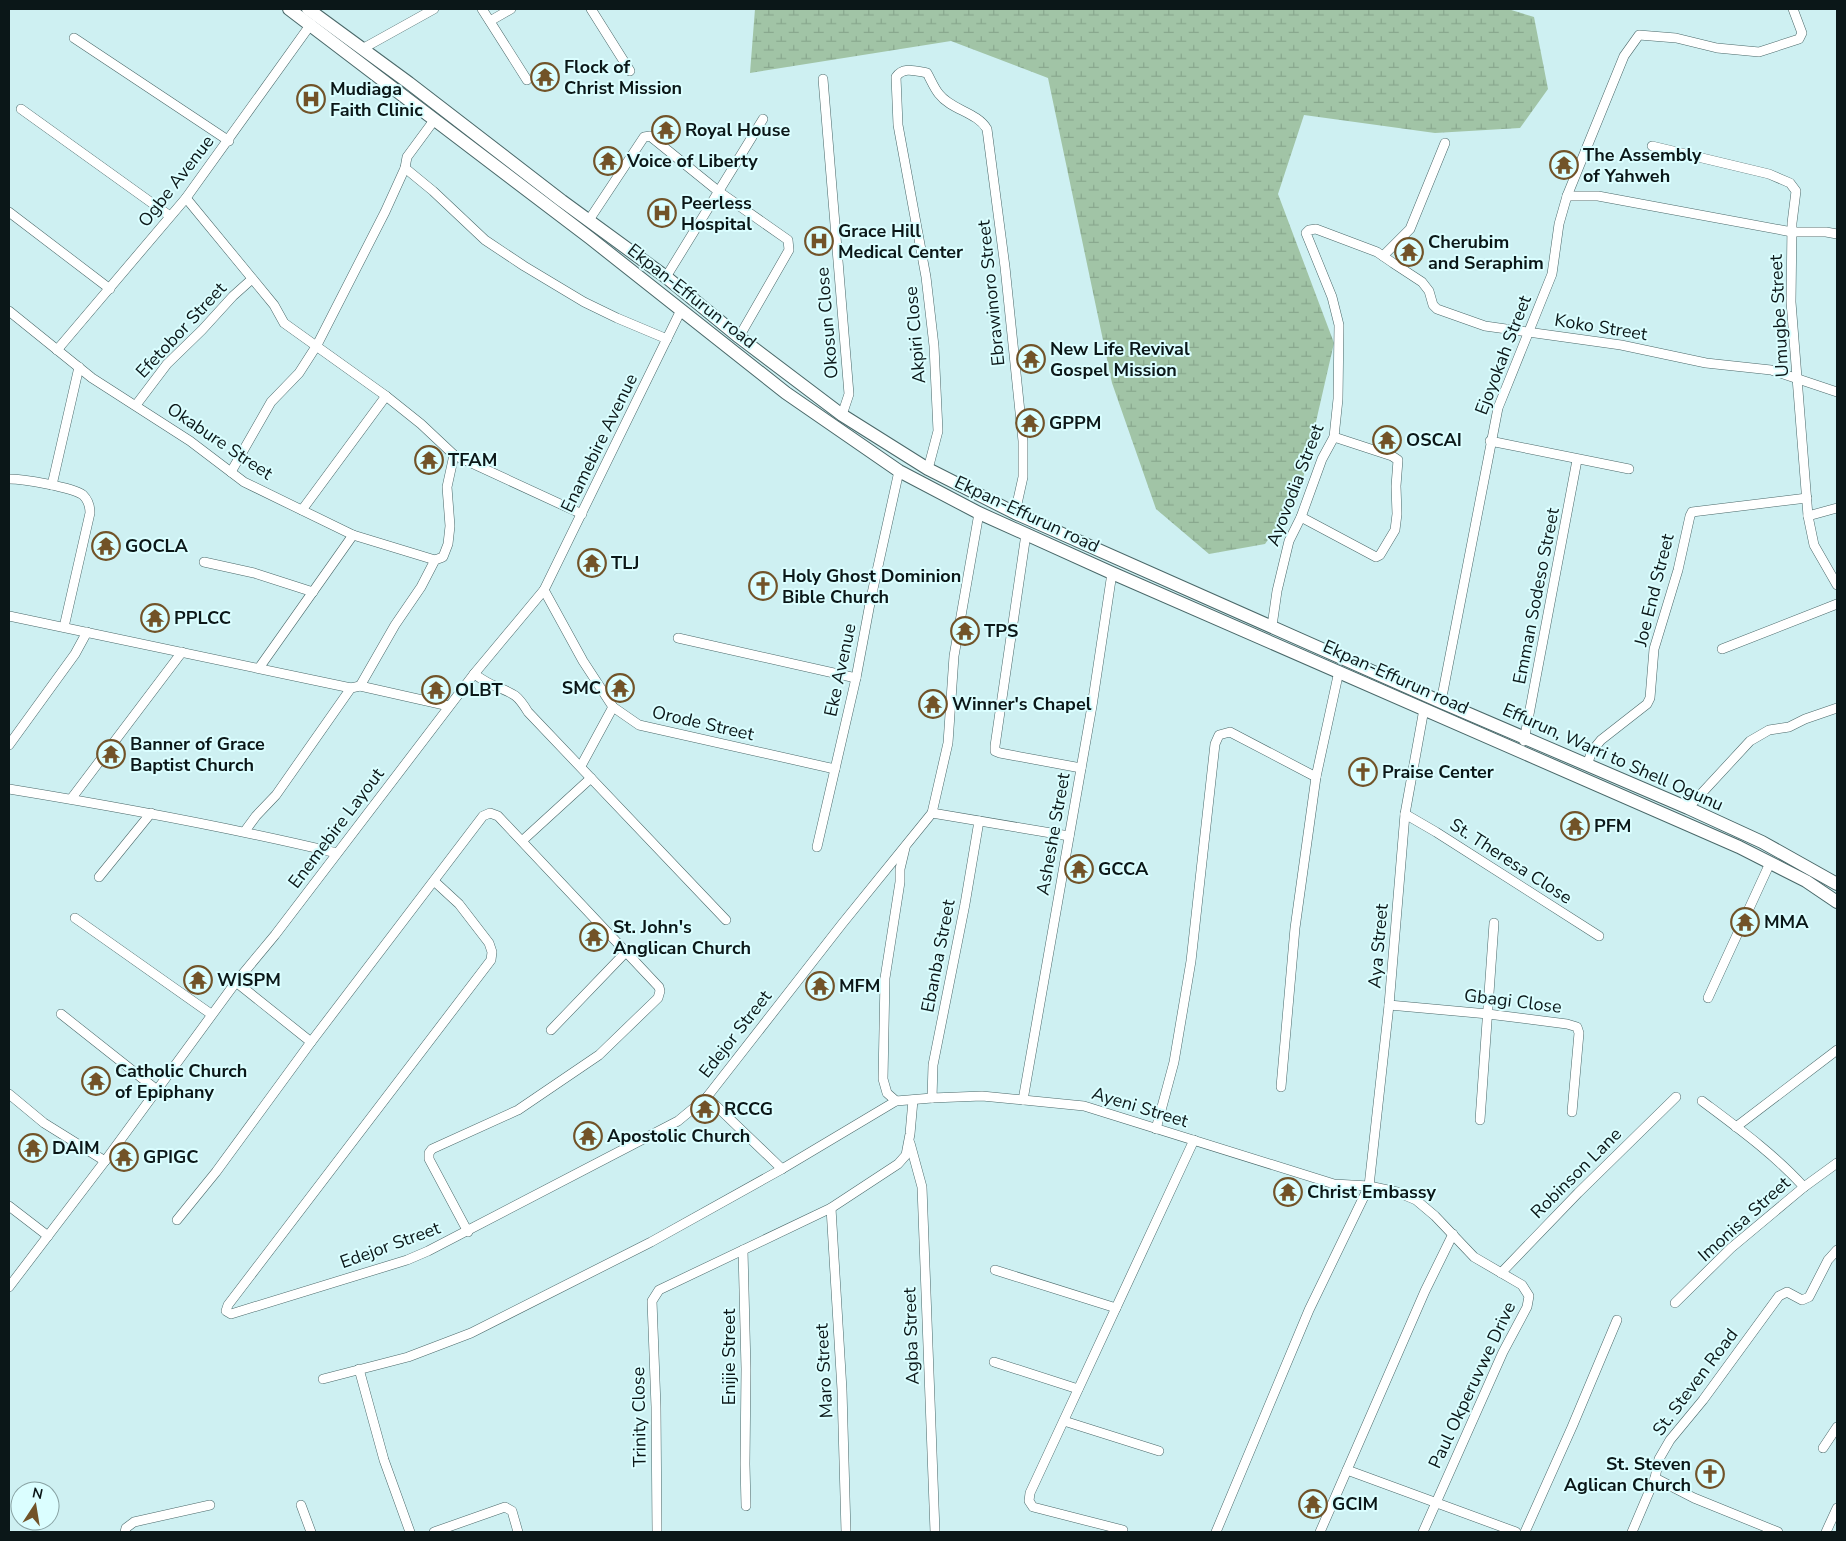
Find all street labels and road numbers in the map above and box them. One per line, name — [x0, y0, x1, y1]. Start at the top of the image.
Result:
street label: Ogbe Avenue — [133, 130, 219, 232]
street label: Ebrawinoro Street — [971, 218, 1011, 367]
street label: Ekpan-Effurun road — [623, 238, 761, 354]
street label: Umugbe Street — [1764, 253, 1794, 378]
street label: Okosun Close — [810, 266, 844, 380]
street label: Efetobor Street — [130, 276, 232, 383]
street label: Akpiri Close — [899, 285, 931, 385]
street label: Ejoyokah Street — [1469, 291, 1537, 418]
street label: Koko Street — [1553, 308, 1650, 346]
street label: Enamebire Avenue — [555, 370, 643, 516]
street label: Okabure Street — [163, 397, 278, 486]
street label: Ayovodia Street — [1261, 420, 1330, 549]
street label: Ekpan-Effurun road — [951, 470, 1103, 558]
street label: Emman Sodeso Street — [1507, 505, 1565, 686]
street label: Joe End Street — [1628, 531, 1680, 650]
street label: Eke Avenue — [818, 621, 862, 719]
street label: Ekpan-Effurun road — [1319, 634, 1473, 720]
street label: Effurun, Warri to Shell Ogunu — [1499, 697, 1727, 817]
street label: Orode Street — [650, 700, 757, 747]
street label: Enemebire Layout — [283, 762, 390, 893]
street label: Asheshe Street — [1030, 770, 1076, 897]
street label: St. Theresa Close — [1445, 812, 1577, 910]
street label: Ebanba Street — [915, 897, 961, 1015]
street label: Aya Street — [1362, 902, 1394, 989]
street label: Gbagi Close — [1463, 983, 1563, 1019]
street label: Edejor Street — [693, 985, 777, 1083]
street label: Ayeni Street — [1089, 1081, 1192, 1133]
street label: Robinson Lane — [1525, 1122, 1627, 1224]
street label: Imonisa Street — [1693, 1171, 1796, 1267]
street label: Edejor Street — [337, 1216, 444, 1274]
street label: Agba Street — [897, 1286, 925, 1385]
street label: Paul Okperuvwe Drive — [1423, 1298, 1521, 1472]
street label: Enijie Street — [717, 1308, 741, 1405]
street label: Maro Street — [809, 1322, 838, 1419]
street label: St. Steven Road — [1647, 1323, 1743, 1441]
street label: Trinity Close — [626, 1367, 652, 1467]

